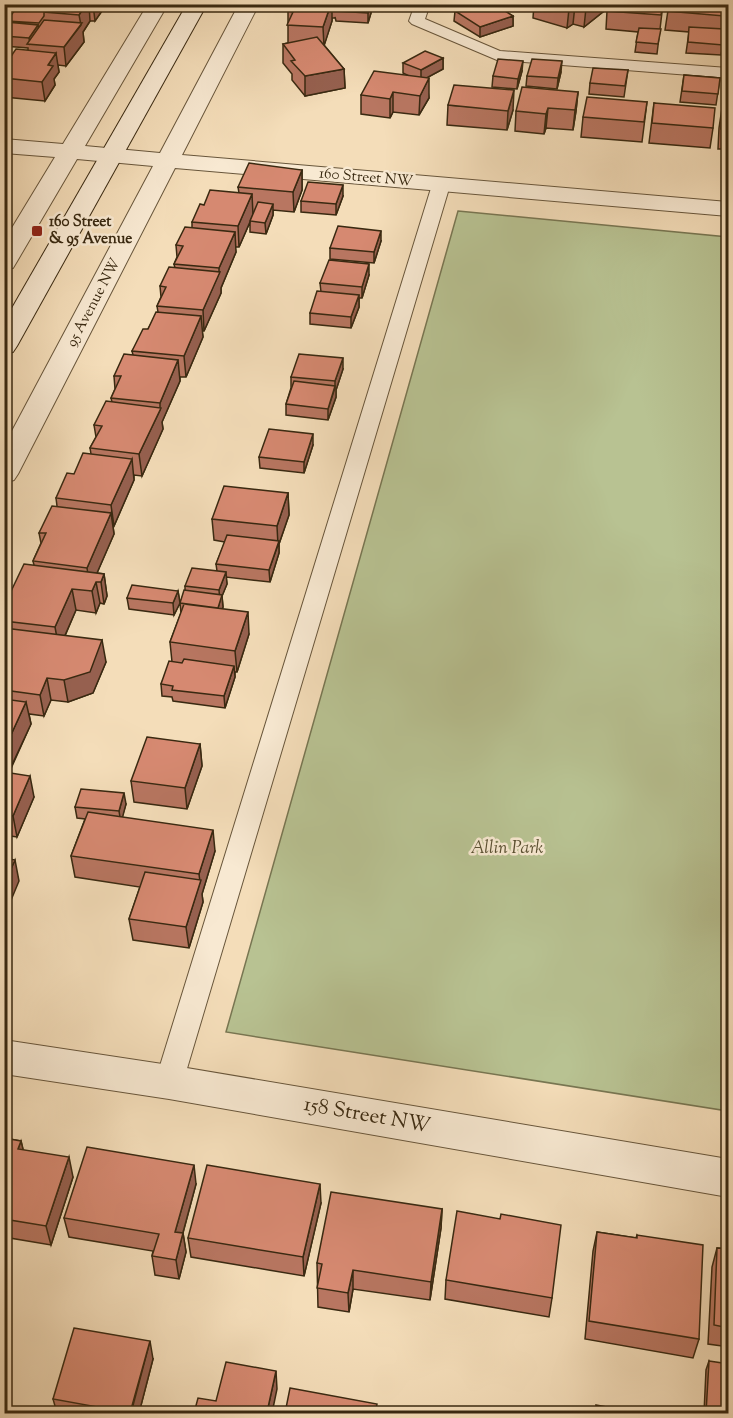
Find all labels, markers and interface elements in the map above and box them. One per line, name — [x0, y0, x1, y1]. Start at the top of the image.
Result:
street label: 160 Street NW — [318, 163, 414, 193]
place label: 160 Street & 95 Avenue — [49, 212, 132, 250]
marker: 160 Street & 95 Avenue — [30, 224, 44, 238]
street label: 95 Avenue NW — [62, 255, 126, 351]
park label: Allin Park — [470, 836, 544, 862]
street label: 158 Street NW — [301, 1090, 433, 1142]

